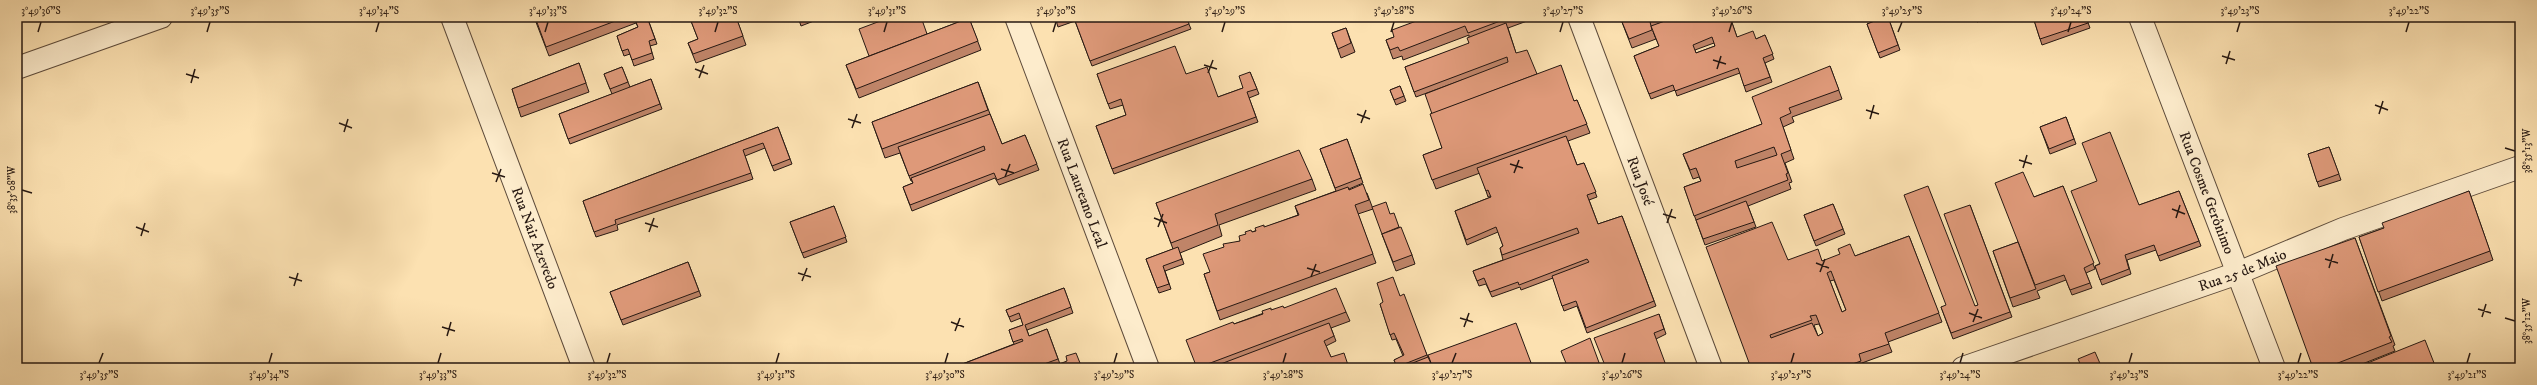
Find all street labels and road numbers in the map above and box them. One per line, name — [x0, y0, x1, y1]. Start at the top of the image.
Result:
street label: Rua Cosme Gerônimo — [2175, 129, 2239, 257]
street label: Rua Laureano Leal — [1052, 136, 1111, 251]
street label: Rua José — [1622, 154, 1658, 209]
street label: Rua Nair Azevedo — [507, 184, 562, 292]
street label: Rua 25 de Maio — [2196, 245, 2289, 296]

